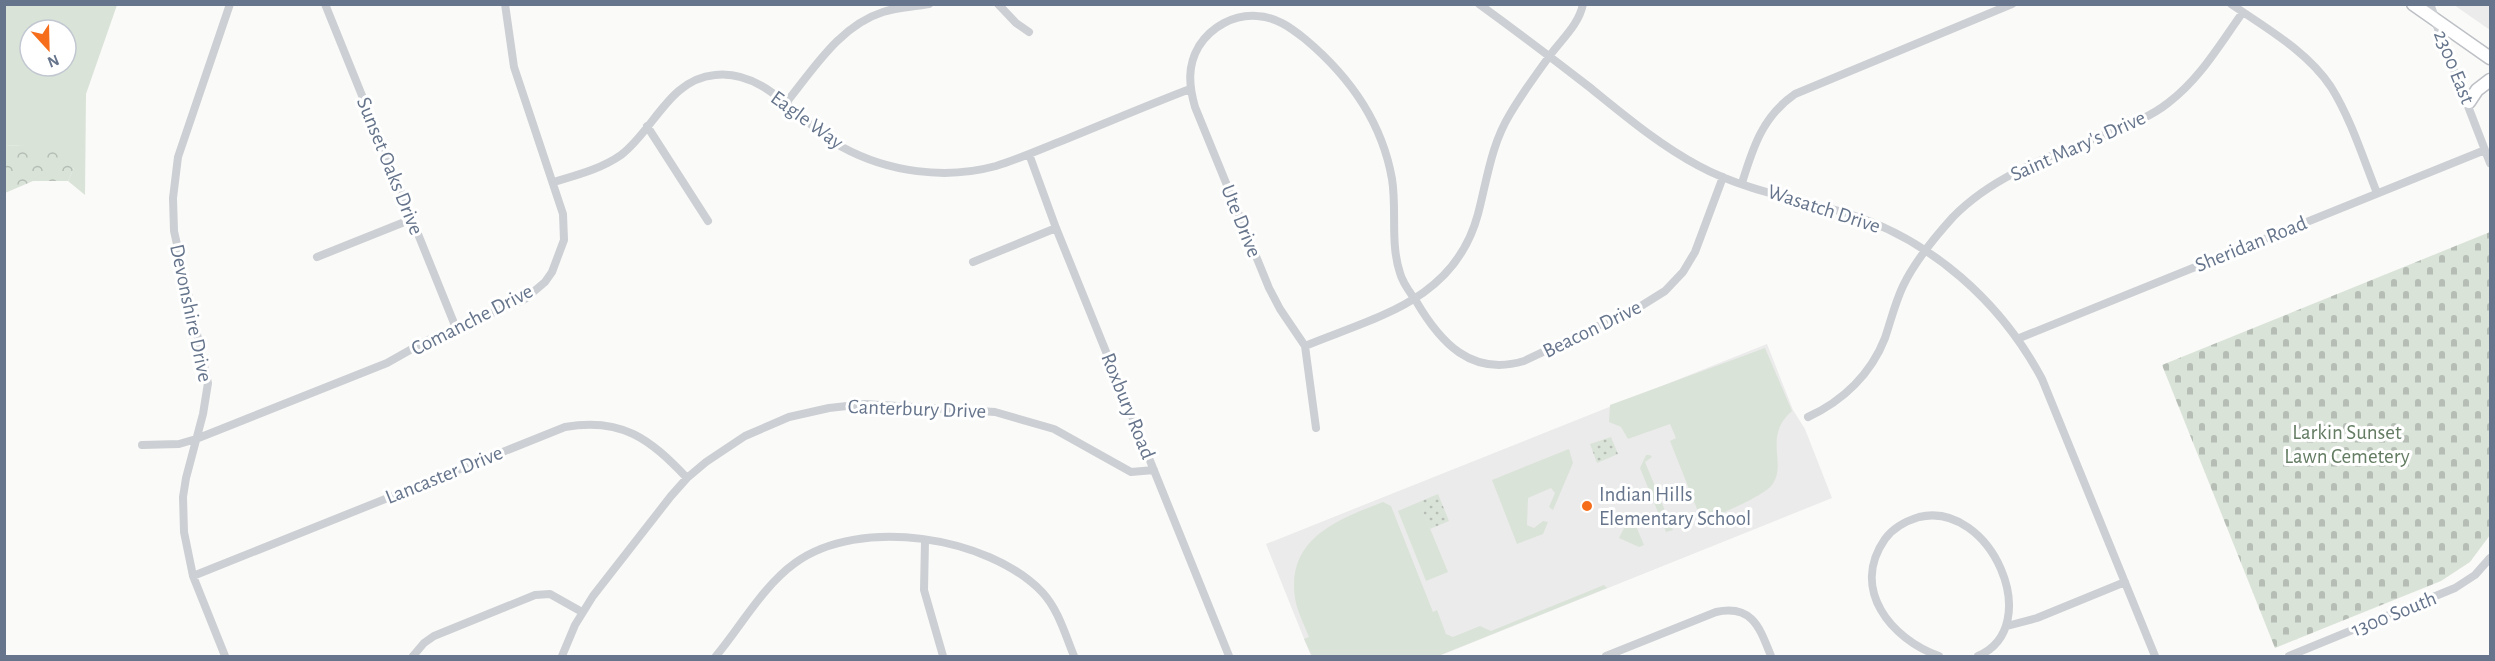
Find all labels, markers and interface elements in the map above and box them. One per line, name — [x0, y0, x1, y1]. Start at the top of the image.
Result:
north arrow — [18, 18, 78, 78]
street label: 2300 East — [2430, 27, 2478, 107]
text: N — [45, 51, 61, 70]
street label: Eagle Way — [767, 87, 847, 153]
street label: Sunset Oaks Drive — [353, 94, 427, 238]
street label: Saint Mary's Drive — [2007, 107, 2149, 185]
street label: Wasatch Drive — [1765, 181, 1883, 237]
street label: Ute Drive — [1217, 182, 1265, 260]
street label: Sheridan Road — [2192, 212, 2310, 276]
street label: Devonshire Drive — [166, 242, 216, 384]
street label: Comanche Drive — [408, 280, 536, 360]
street label: Beacon Drive — [1539, 296, 1645, 362]
street label: Roxbury Road — [1097, 350, 1159, 462]
street label: Canterbury Drive — [847, 396, 987, 422]
park label: Larkin Sunset Lawn Cemetery — [2284, 422, 2410, 467]
street label: Lancaster Drive — [382, 442, 506, 508]
place label: Indian Hills Elementary School — [1599, 484, 1751, 529]
marker: Indian Hills Elementary School — [1580, 499, 1594, 513]
street label: 1300 South — [2349, 587, 2439, 641]

